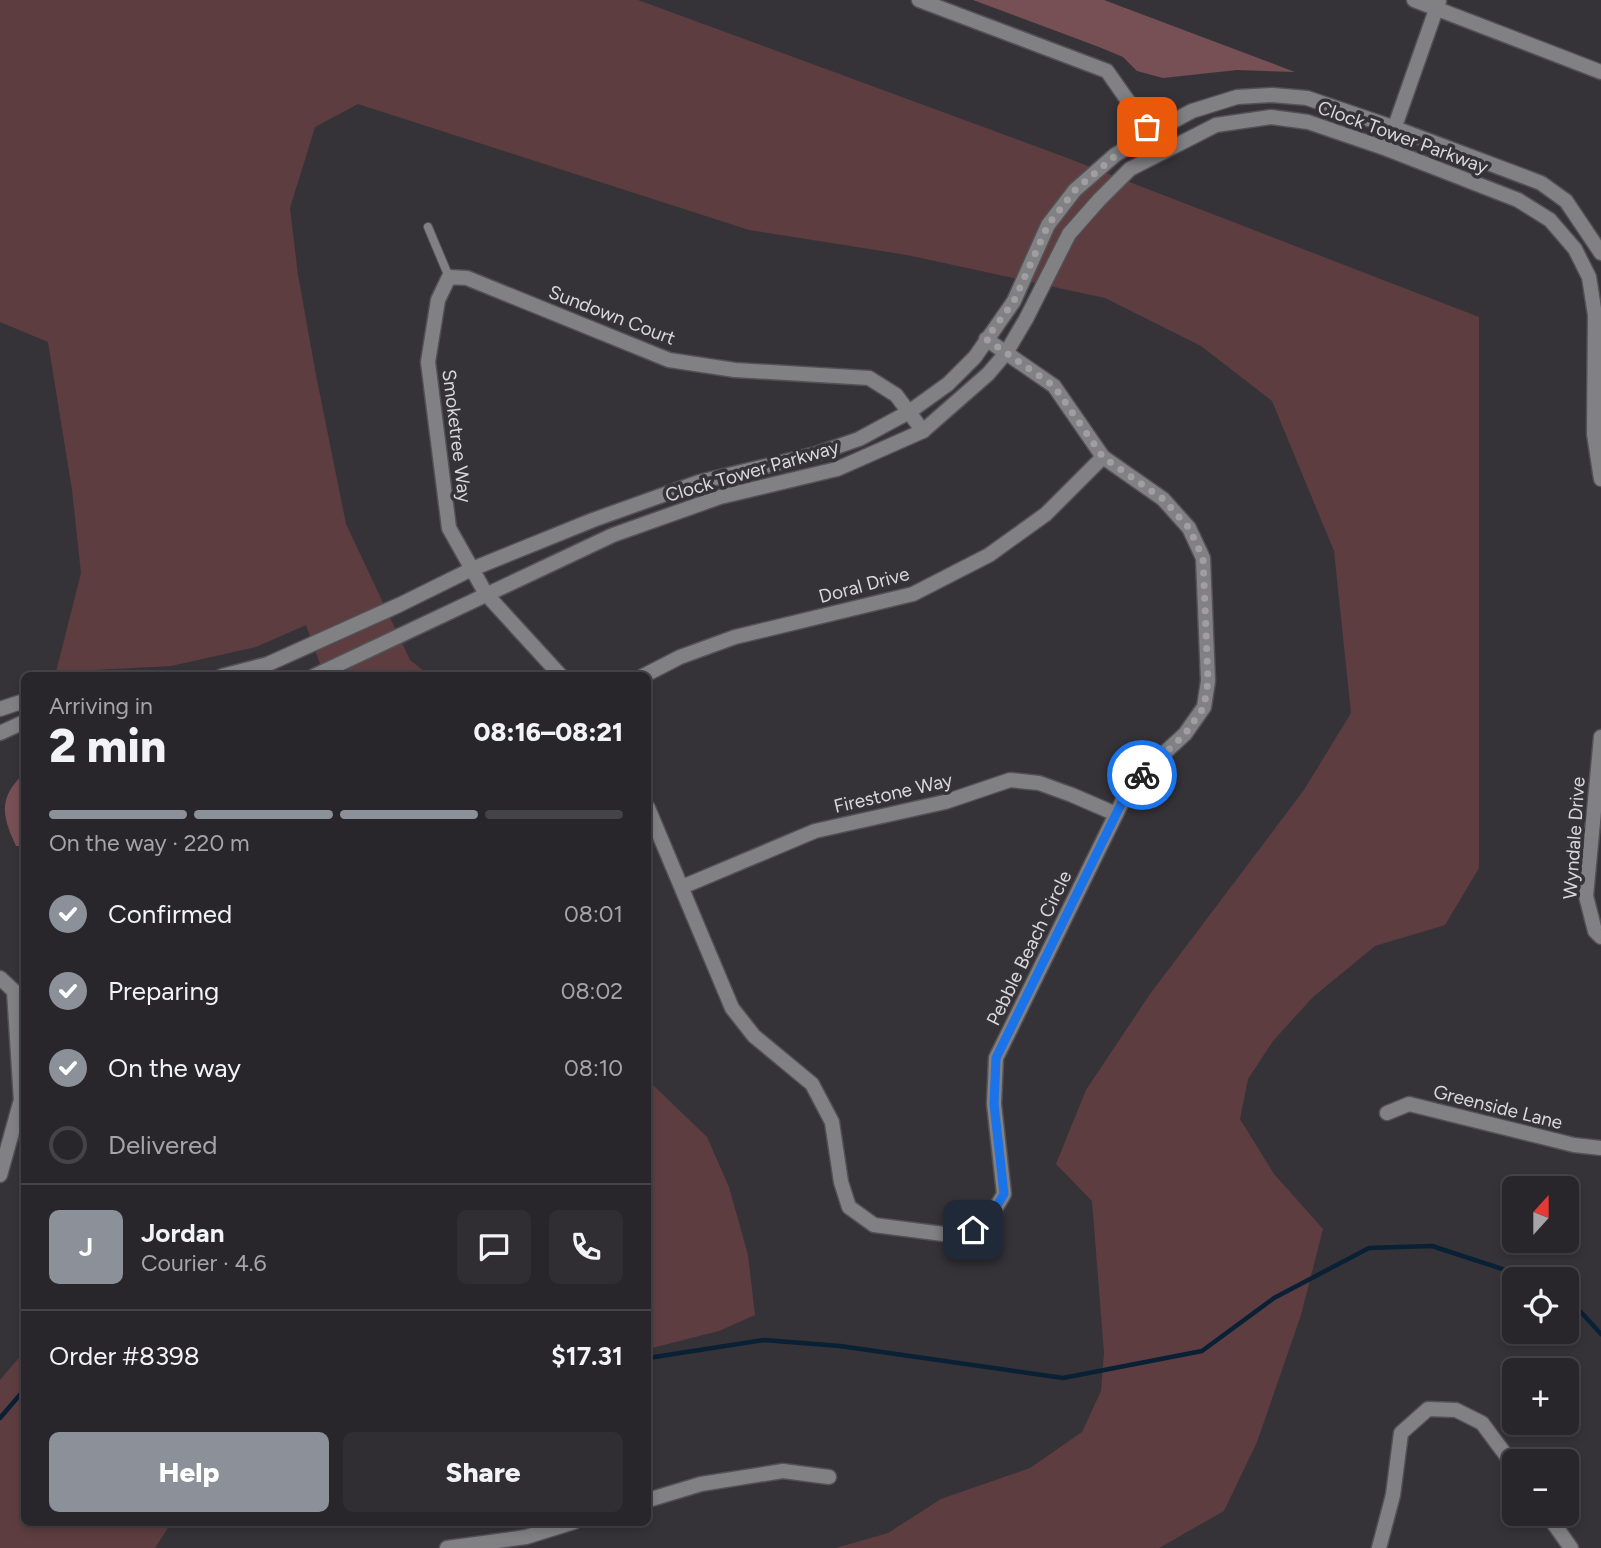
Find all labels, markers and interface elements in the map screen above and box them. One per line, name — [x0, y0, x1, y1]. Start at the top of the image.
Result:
street label: Clock Tower Parkway — [1315, 95, 1491, 179]
pin — [1117, 97, 1177, 157]
icon: bag — [1128, 108, 1166, 146]
street label: Sundown Court — [545, 280, 679, 350]
street label: Smoketree Way — [437, 368, 477, 504]
street label: Clock Tower Parkway — [662, 435, 842, 507]
street label: Doral Drive — [816, 562, 912, 608]
text: Arriving in — [49, 692, 153, 720]
text: 08:16–08:21 — [473, 716, 623, 748]
text: 2 min — [49, 718, 166, 774]
courier — [1107, 740, 1177, 810]
icon: bike — [1123, 756, 1161, 794]
street label: Firestone Way — [831, 768, 955, 818]
street label: Wyndale Drive — [1558, 776, 1590, 900]
text: On the way · 220 m — [49, 829, 249, 857]
street label: Pebble Beach Circle — [982, 867, 1076, 1029]
icon: check — [49, 895, 87, 933]
text: Confirmed — [108, 898, 232, 930]
text: 08:01 — [564, 900, 623, 928]
icon: check — [49, 972, 87, 1010]
text: Preparing — [108, 975, 219, 1007]
text: 08:02 — [561, 977, 623, 1005]
icon: check — [49, 1049, 87, 1087]
text: On the way — [108, 1052, 241, 1084]
text: 08:10 — [564, 1054, 623, 1082]
street label: Greenside Lane — [1431, 1080, 1565, 1134]
text: Delivered — [108, 1129, 217, 1161]
north arrow — [1502, 1176, 1578, 1253]
map controls — [1502, 1176, 1579, 1526]
pin — [943, 1200, 1003, 1260]
button: chat — [457, 1210, 531, 1284]
button: phone — [549, 1210, 623, 1284]
icon: home — [954, 1211, 992, 1249]
text: Jordan — [141, 1217, 224, 1249]
text: J — [79, 1231, 93, 1263]
text: Courier · 4.6 — [141, 1249, 267, 1277]
button: locate — [1502, 1267, 1579, 1344]
text: Order #8398 — [49, 1340, 200, 1372]
text: $17.31 — [551, 1340, 623, 1372]
button: + — [1502, 1358, 1579, 1435]
button: Help — [49, 1432, 329, 1512]
button: Share — [343, 1432, 623, 1512]
button: − — [1502, 1449, 1579, 1526]

